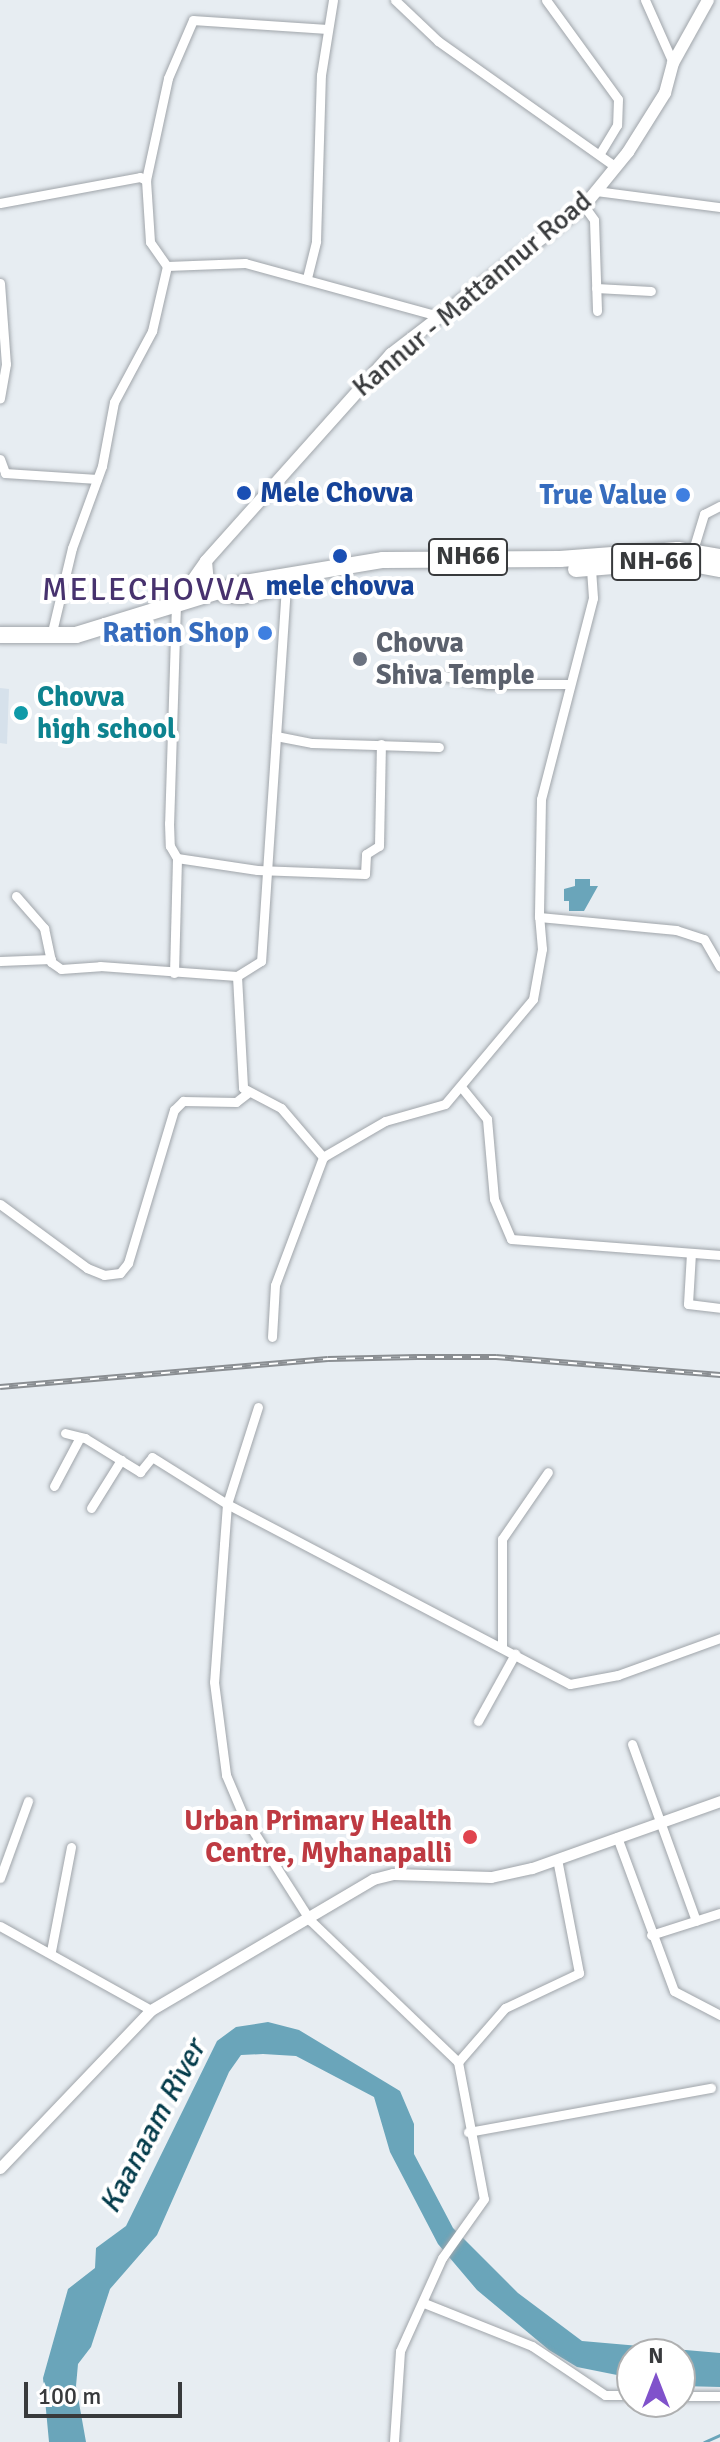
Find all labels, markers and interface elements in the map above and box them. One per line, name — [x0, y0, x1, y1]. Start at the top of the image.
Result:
street label: Kannur - Mattannur Road — [346, 184, 598, 404]
place label: Mele Chovva — [260, 476, 414, 510]
place label: True Value — [540, 478, 667, 512]
marker: Mele Chovva — [235, 484, 253, 502]
marker: True Value — [674, 486, 692, 504]
road number: NH66 — [426, 535, 510, 579]
road number: NH-66 — [610, 540, 702, 584]
marker: mele chovva — [331, 547, 349, 565]
place label: mele chovva — [265, 569, 415, 603]
district label: MELECHOVVA — [42, 571, 256, 609]
place label: Ration Shop — [102, 616, 249, 650]
marker: Ration Shop — [256, 624, 274, 642]
place label: Chovva Shiva Temple — [376, 626, 535, 692]
marker: Chovva Shiva Temple — [351, 650, 369, 668]
place label: Chovva high school — [37, 680, 176, 746]
marker: Chovva high school — [12, 704, 30, 722]
place label: Urban Primary Health Centre, Myhanapalli — [184, 1804, 452, 1870]
marker: Urban Primary Health Centre, Myhanapalli — [459, 1826, 481, 1848]
water label: Kaanaam River — [92, 2034, 214, 2220]
north arrow — [616, 2338, 696, 2418]
text: N — [648, 2342, 664, 2369]
scale bar — [28, 2366, 186, 2416]
text: 100 m — [38, 2381, 101, 2411]

